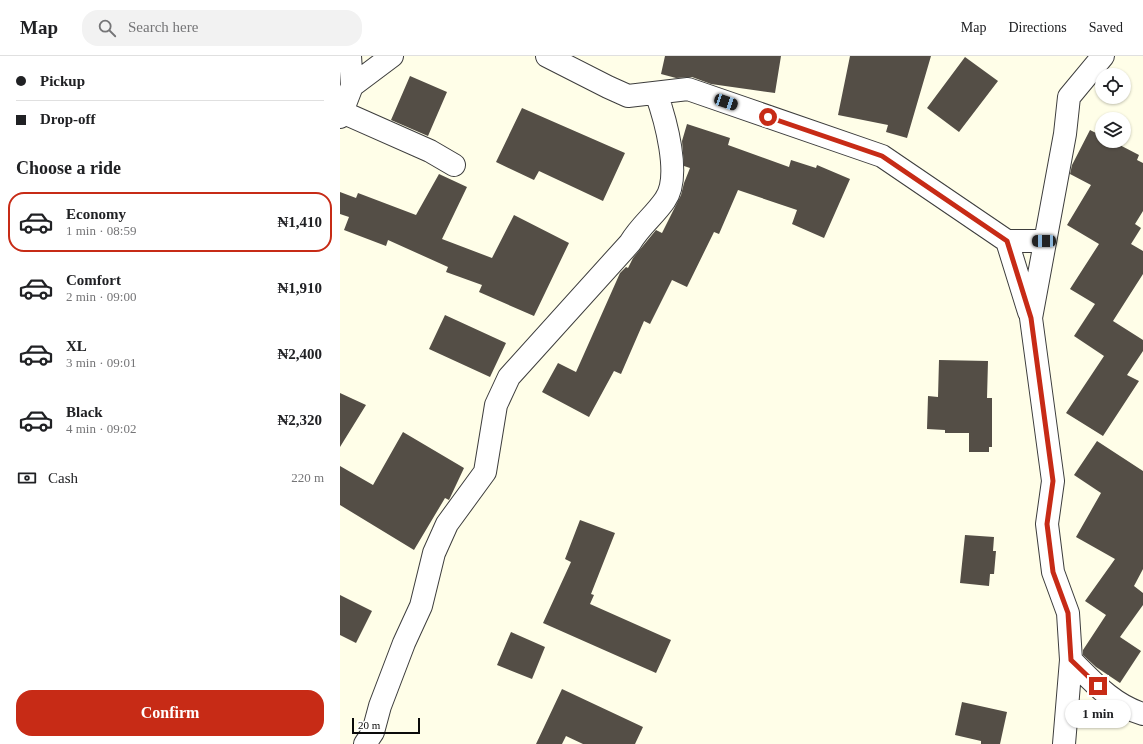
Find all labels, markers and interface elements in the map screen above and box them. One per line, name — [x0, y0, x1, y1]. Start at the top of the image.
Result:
search box — [82, 10, 362, 46]
text: Map — [20, 17, 58, 38]
icon: search — [96, 17, 118, 39]
text: Search here — [128, 19, 198, 35]
text: Map — [961, 20, 986, 35]
text: Directions — [1008, 20, 1067, 35]
text: Saved — [1089, 20, 1123, 35]
map controls — [1095, 68, 1131, 148]
button: locate — [1095, 68, 1131, 104]
text: Pickup — [40, 73, 85, 89]
car — [713, 92, 739, 112]
route start — [759, 108, 777, 126]
text: Drop-off — [40, 111, 96, 127]
button: layers — [1095, 112, 1131, 148]
text: Choose a ride — [16, 158, 121, 178]
icon: car — [18, 204, 54, 240]
text: Economy — [66, 206, 126, 222]
text: ₦1,410 — [277, 214, 322, 230]
text: 1 min · 08:59 — [66, 223, 136, 238]
car — [1032, 235, 1056, 247]
icon: car — [18, 270, 54, 306]
text: Comfort — [66, 272, 121, 288]
text: ₦1,910 — [277, 280, 322, 296]
text: 2 min · 09:00 — [66, 289, 136, 304]
icon: car — [18, 336, 54, 372]
text: XL — [66, 338, 87, 354]
text: ₦2,400 — [277, 346, 322, 362]
text: 3 min · 09:01 — [66, 355, 136, 370]
icon: car — [18, 402, 54, 438]
text: Black — [66, 404, 103, 420]
text: ₦2,320 — [277, 412, 322, 428]
text: 4 min · 09:02 — [66, 421, 136, 436]
icon: cash — [16, 467, 38, 489]
text: Cash — [48, 470, 78, 486]
text: 220 m — [291, 470, 324, 485]
route end — [1089, 677, 1107, 695]
button: Confirm — [16, 690, 324, 736]
callout: 1 min — [1065, 700, 1131, 728]
text: 1 min — [1082, 706, 1114, 721]
scale bar — [352, 716, 420, 735]
text: 20 m — [358, 719, 380, 731]

